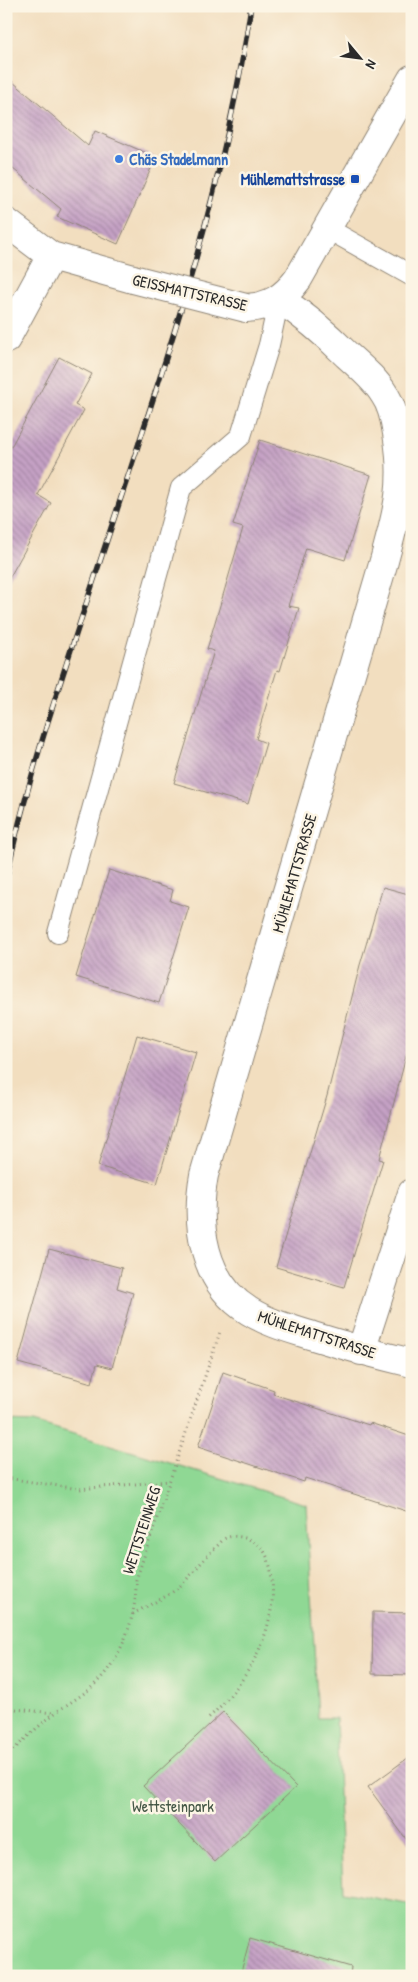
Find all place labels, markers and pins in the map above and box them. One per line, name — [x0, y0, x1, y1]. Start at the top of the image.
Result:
place label: Chäs Stadelmann — [129, 148, 228, 170]
marker: Chäs Stadelmann — [113, 153, 125, 165]
place label: Mühlemattstrasse — [241, 168, 346, 190]
marker: Mühlemattstrasse — [349, 173, 361, 185]

